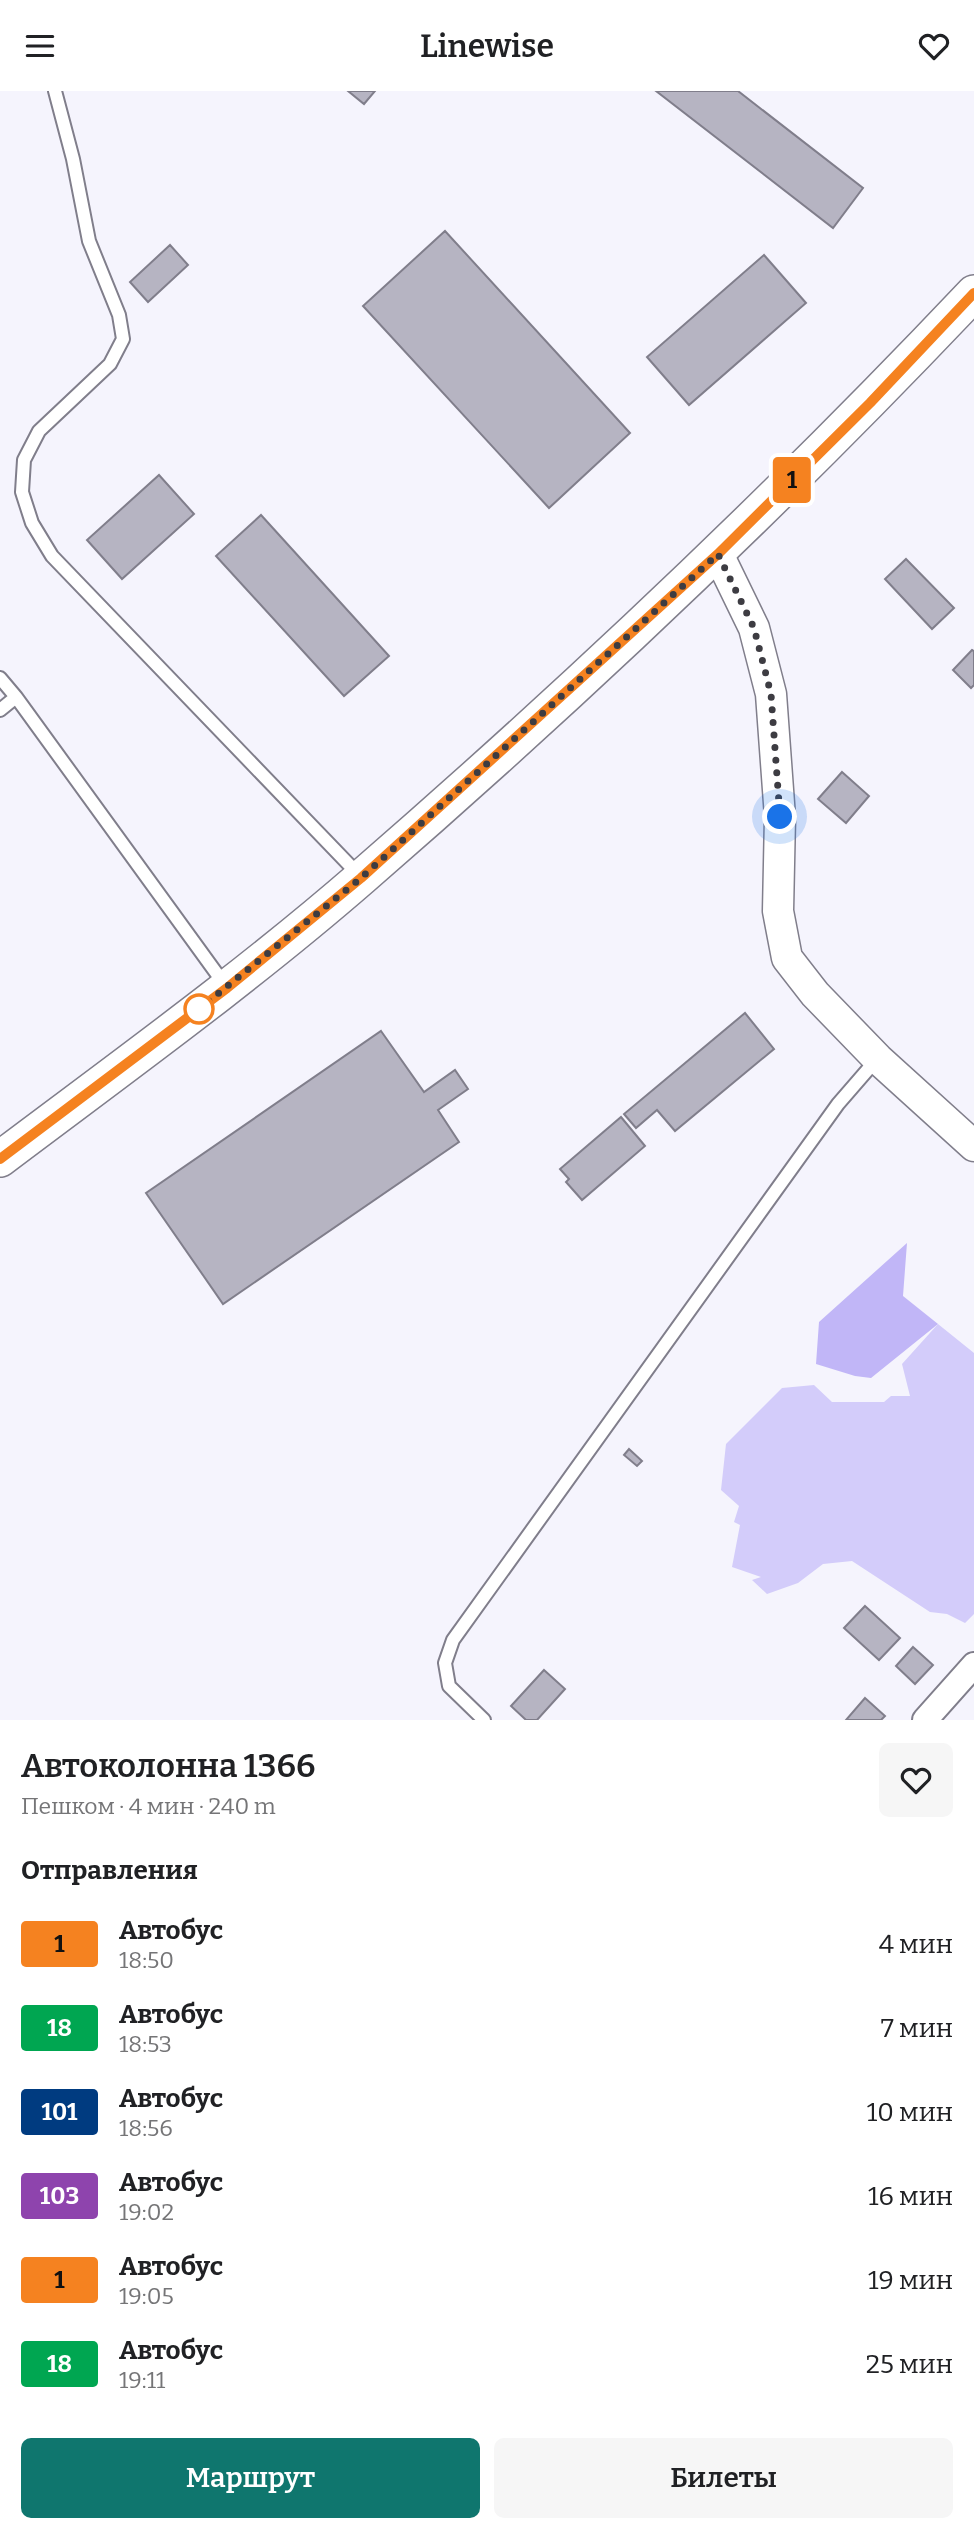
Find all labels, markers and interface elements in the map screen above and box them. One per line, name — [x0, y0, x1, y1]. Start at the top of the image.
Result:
icon: menu — [21, 27, 59, 65]
text: Linewise — [420, 27, 554, 65]
icon: heart — [915, 27, 953, 65]
line badge: 1 — [769, 457, 815, 503]
text: 1 — [787, 466, 797, 494]
your location — [762, 799, 797, 834]
unlabelled marker — [184, 994, 214, 1024]
button: heart — [879, 1743, 953, 1817]
text: Автоколонна 1366 — [21, 1746, 315, 1786]
text: Пешком · 4 мин · 240 m — [21, 1792, 276, 1820]
text: Отправления — [21, 1855, 198, 1886]
text: Автобус — [119, 1915, 223, 1946]
text: 4 мин — [879, 1929, 953, 1960]
text: 1 — [54, 1930, 65, 1958]
text: 18:50 — [119, 1946, 174, 1974]
text: Автобус — [119, 1999, 223, 2030]
text: 7 мин — [881, 2013, 953, 2044]
text: 18 — [47, 2014, 72, 2042]
text: 18:53 — [119, 2030, 172, 2058]
text: Автобус — [119, 2083, 223, 2114]
text: 10 мин — [867, 2097, 953, 2128]
text: 101 — [42, 2098, 77, 2126]
text: 18:56 — [119, 2114, 173, 2142]
text: Автобус — [119, 2167, 223, 2198]
text: 16 мин — [868, 2181, 953, 2212]
text: 103 — [40, 2182, 79, 2210]
text: 19:02 — [119, 2198, 174, 2226]
text: Автобус — [119, 2251, 223, 2282]
text: 19 мин — [868, 2265, 953, 2296]
text: 1 — [54, 2266, 65, 2294]
text: 19:05 — [119, 2282, 174, 2310]
text: Автобус — [119, 2335, 223, 2366]
text: 25 мин — [866, 2349, 953, 2380]
text: 18 — [47, 2350, 72, 2378]
text: 19:11 — [119, 2366, 165, 2394]
button: Маршрут — [21, 2438, 480, 2518]
button: Билеты — [494, 2438, 953, 2518]

